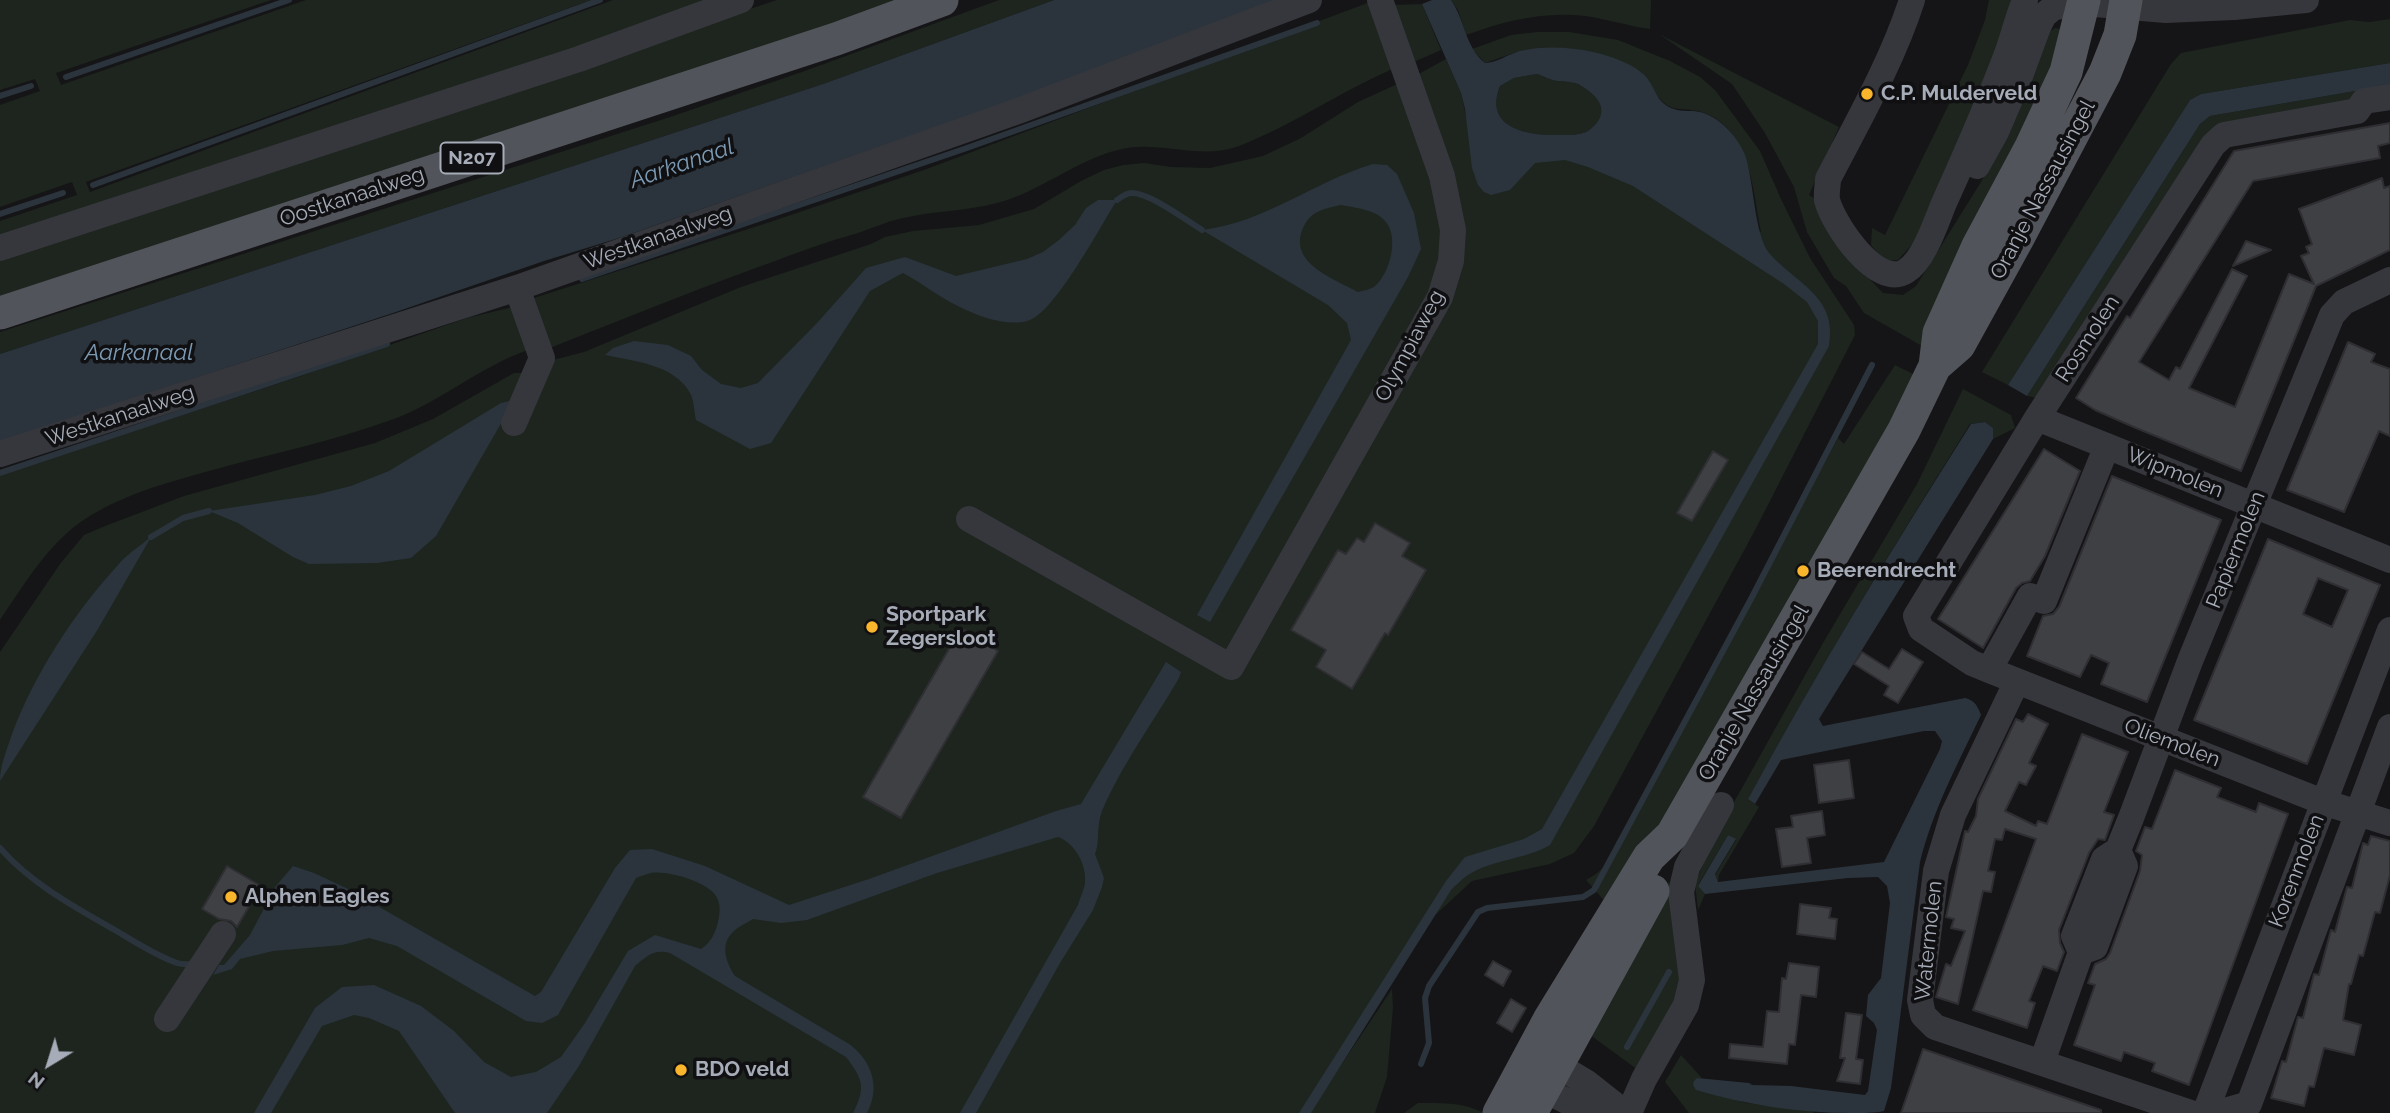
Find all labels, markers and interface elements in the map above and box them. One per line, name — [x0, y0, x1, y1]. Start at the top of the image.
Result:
place label: C.P. Mulderveld — [1881, 81, 2037, 107]
marker: C.P. Mulderveld — [1859, 86, 1875, 102]
street label: Oranje Nassausingel — [1985, 96, 2101, 284]
water label: Aarkanaal — [626, 133, 738, 195]
road number: N207 — [440, 142, 504, 174]
street label: Oostkanaalweg — [277, 162, 427, 232]
street label: Westkanaalweg — [581, 201, 735, 275]
street label: Olympiaweg — [1370, 286, 1450, 406]
street label: Rosmolen — [2051, 291, 2125, 387]
water label: Aarkanaal — [85, 339, 193, 367]
street label: Westkanaalweg — [42, 380, 198, 452]
street label: Wipmolen — [2123, 442, 2227, 504]
street label: Papiermolen — [2201, 488, 2271, 612]
place label: Beerendrecht — [1817, 558, 1956, 584]
marker: Beerendrecht — [1795, 563, 1811, 579]
street label: Oranje Nassausingel — [1693, 601, 1815, 785]
place label: Sportpark Zegersloot — [886, 602, 996, 652]
marker: Sportpark Zegersloot — [864, 619, 880, 635]
street label: Oliemolen — [2121, 713, 2223, 773]
street label: Korenmolen — [2264, 811, 2330, 931]
street label: Watermolen — [1910, 880, 1948, 1002]
place label: Alphen Eagles — [245, 884, 390, 910]
marker: Alphen Eagles — [223, 889, 239, 905]
north arrow — [14, 1029, 84, 1099]
place label: BDO veld — [695, 1057, 789, 1083]
marker: BDO veld — [673, 1062, 689, 1078]
text: N — [24, 1067, 49, 1094]

